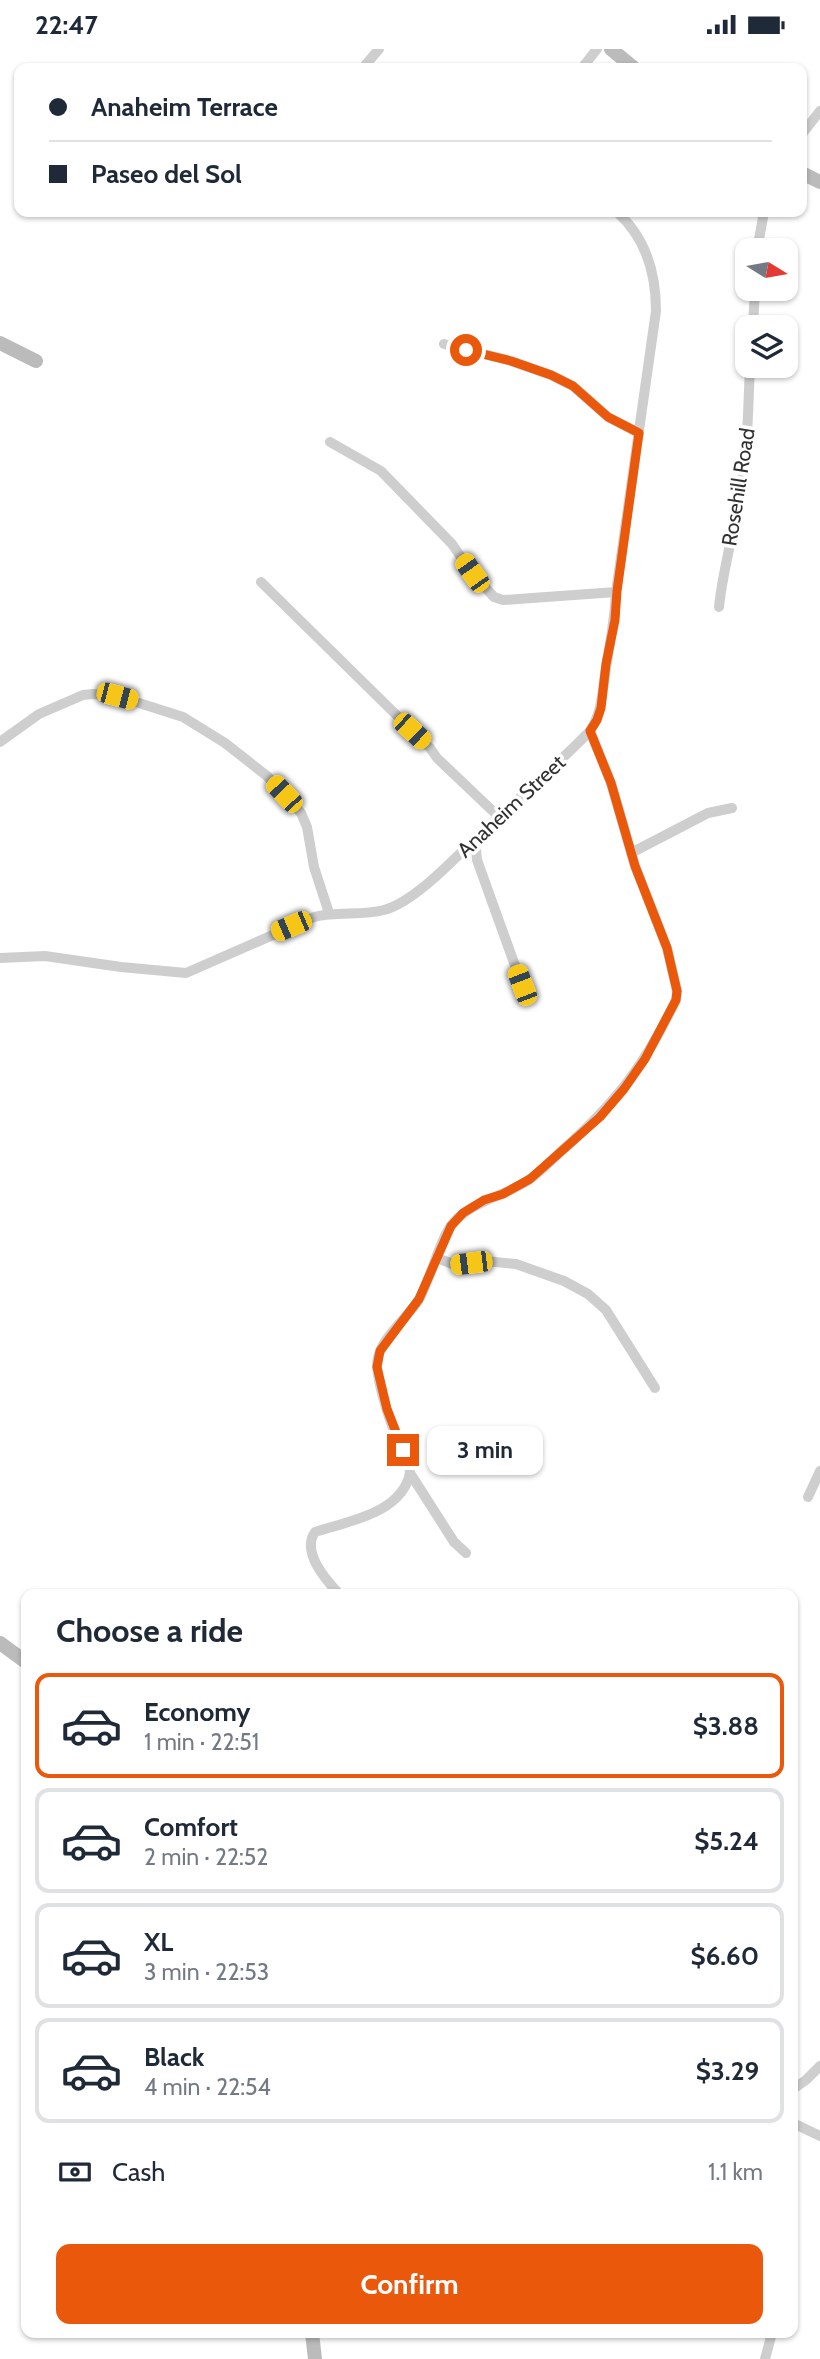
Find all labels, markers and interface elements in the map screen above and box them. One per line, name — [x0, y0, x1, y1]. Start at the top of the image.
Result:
text: 22:47 — [35, 9, 98, 41]
text: Anaheim Terrace — [91, 91, 278, 123]
text: Paseo del Sol — [91, 158, 242, 190]
north arrow — [735, 238, 798, 301]
map controls — [735, 238, 798, 378]
button: layers — [735, 315, 798, 378]
route start — [450, 334, 482, 366]
street label: Rosehill Road — [716, 426, 760, 548]
car — [452, 550, 493, 596]
car — [94, 680, 141, 712]
car — [390, 709, 435, 753]
street label: Anaheim Street — [452, 750, 570, 862]
car — [262, 771, 307, 817]
car — [268, 908, 315, 944]
car — [505, 962, 540, 1008]
car — [449, 1250, 494, 1276]
callout: 3 min — [428, 1425, 543, 1475]
route end — [387, 1434, 419, 1466]
text: 3 min — [457, 1436, 513, 1464]
text: Choose a ride — [56, 1611, 243, 1650]
icon: car — [60, 1694, 123, 1757]
text: Economy — [144, 1696, 250, 1728]
text: $3.88 — [693, 1710, 759, 1742]
text: 1 min · 22:51 — [144, 1728, 259, 1756]
icon: car — [60, 1809, 123, 1872]
text: Comfort — [144, 1811, 238, 1843]
text: $5.24 — [694, 1825, 759, 1857]
text: 2 min · 22:52 — [144, 1843, 268, 1871]
icon: car — [60, 1924, 123, 1987]
text: XL — [144, 1926, 173, 1958]
text: $6.60 — [691, 1940, 759, 1972]
text: 3 min · 22:53 — [144, 1958, 269, 1986]
icon: car — [60, 2039, 123, 2102]
text: Black — [144, 2041, 204, 2073]
text: $3.29 — [696, 2055, 759, 2087]
text: 4 min · 22:54 — [144, 2073, 271, 2101]
icon: cash — [56, 2153, 94, 2191]
text: Cash — [112, 2156, 165, 2188]
text: 1.1 km — [708, 2158, 763, 2186]
button: Confirm — [56, 2244, 763, 2324]

